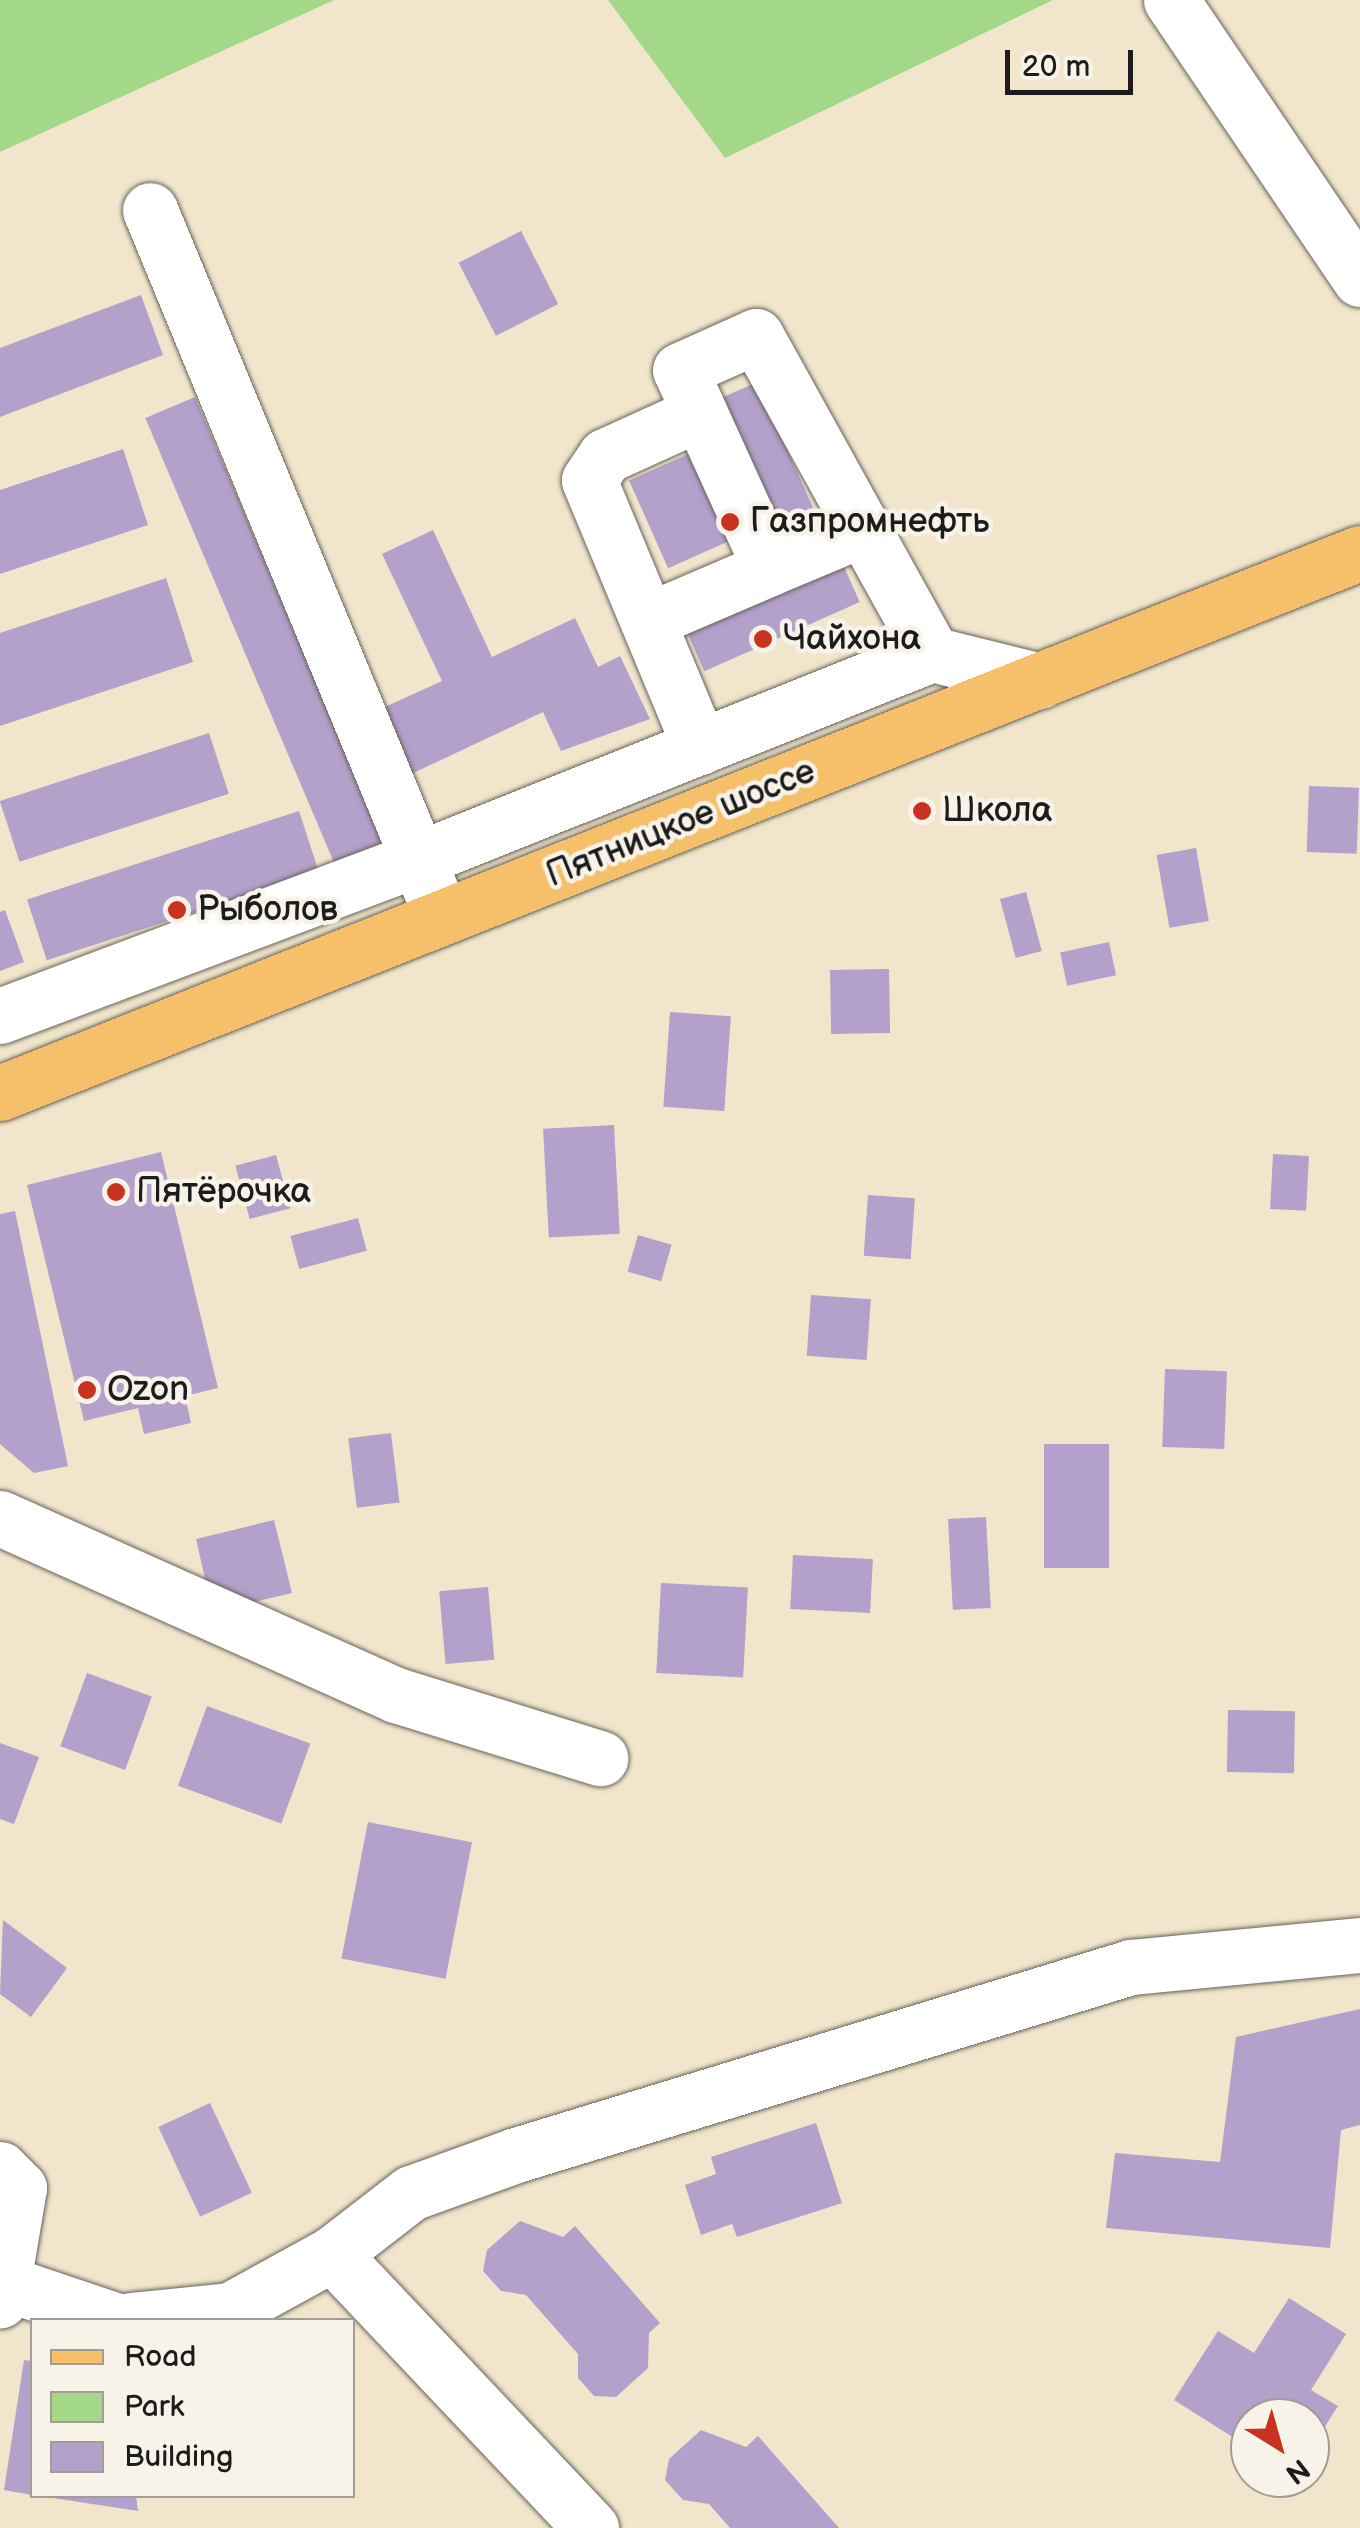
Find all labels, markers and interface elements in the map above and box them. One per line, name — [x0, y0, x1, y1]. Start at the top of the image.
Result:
scale bar — [1010, 30, 1138, 92]
text: 20 m — [1022, 49, 1090, 85]
place label: Газпромнефть — [750, 501, 990, 543]
marker: Газпромнефть — [719, 511, 741, 533]
place label: Чайхона — [783, 618, 921, 660]
marker: Чайхона — [752, 628, 774, 650]
street label: Пятницкое шоссе — [540, 751, 822, 897]
place label: Школа — [942, 790, 1052, 832]
marker: Школа — [911, 800, 933, 822]
place label: Рыболов — [197, 889, 338, 931]
marker: Рыболов — [166, 899, 188, 921]
place label: Пятёрочка — [136, 1171, 311, 1213]
marker: Пятёрочка — [105, 1181, 127, 1203]
place label: Ozon — [107, 1369, 189, 1411]
marker: Ozon — [76, 1379, 98, 1401]
legend — [30, 2318, 355, 2498]
text: Road — [124, 2339, 197, 2375]
text: Park — [124, 2389, 184, 2425]
north arrow — [1230, 2398, 1330, 2498]
text: Building — [124, 2439, 233, 2475]
text: N — [1279, 2451, 1315, 2490]

